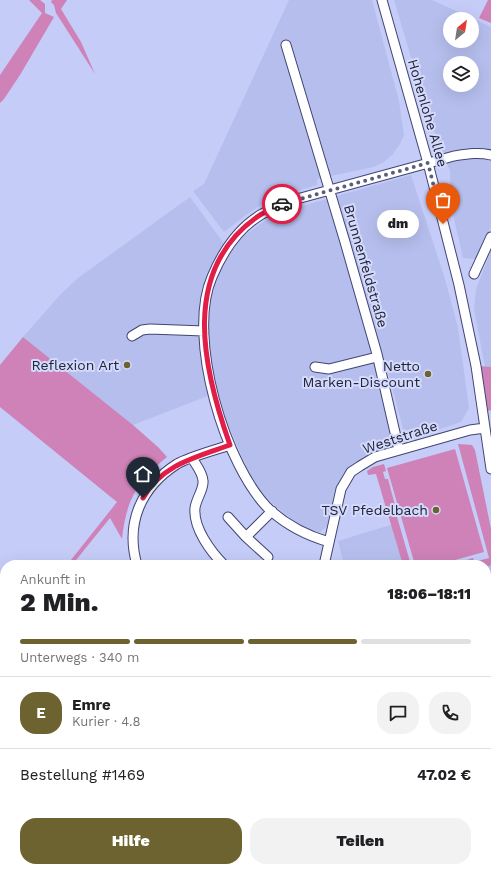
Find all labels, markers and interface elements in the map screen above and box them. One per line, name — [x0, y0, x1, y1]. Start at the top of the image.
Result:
north arrow — [443, 12, 479, 48]
map controls — [443, 12, 479, 92]
button: layers — [443, 56, 479, 92]
street label: Hohenlohe Allee — [405, 57, 451, 169]
pin — [426, 183, 460, 224]
courier — [262, 184, 302, 224]
icon: bag — [432, 189, 454, 211]
icon: car — [271, 193, 293, 215]
street label: Brunnenfeldstraße — [341, 203, 391, 329]
callout: dm — [377, 210, 419, 238]
text: dm — [388, 216, 408, 231]
place label: Reflexion Art — [31, 357, 119, 373]
place label: Netto Marken-Discount — [302, 358, 420, 390]
marker: Reflexion Art — [122, 360, 132, 370]
marker: Netto Marken-Discount — [423, 369, 433, 379]
street label: Weststraße — [361, 417, 439, 457]
pin — [126, 457, 160, 498]
icon: home — [132, 463, 154, 485]
place label: TSV Pfedelbach — [322, 502, 428, 518]
marker: TSV Pfedelbach — [431, 505, 441, 515]
text: Ankunft in — [20, 572, 86, 587]
text: 18:06–18:11 — [387, 585, 471, 603]
text: 2 Min. — [20, 587, 98, 617]
text: Unterwegs · 340 m — [20, 650, 140, 665]
button: chat — [377, 692, 419, 734]
button: phone — [429, 692, 471, 734]
text: Emre — [72, 696, 111, 714]
text: E — [36, 704, 46, 722]
text: Kurier · 4.8 — [72, 714, 141, 729]
text: Bestellung #1469 — [20, 766, 145, 784]
text: 47.02 € — [417, 766, 471, 784]
button: Hilfe — [20, 818, 242, 864]
button: Teilen — [250, 818, 471, 864]

